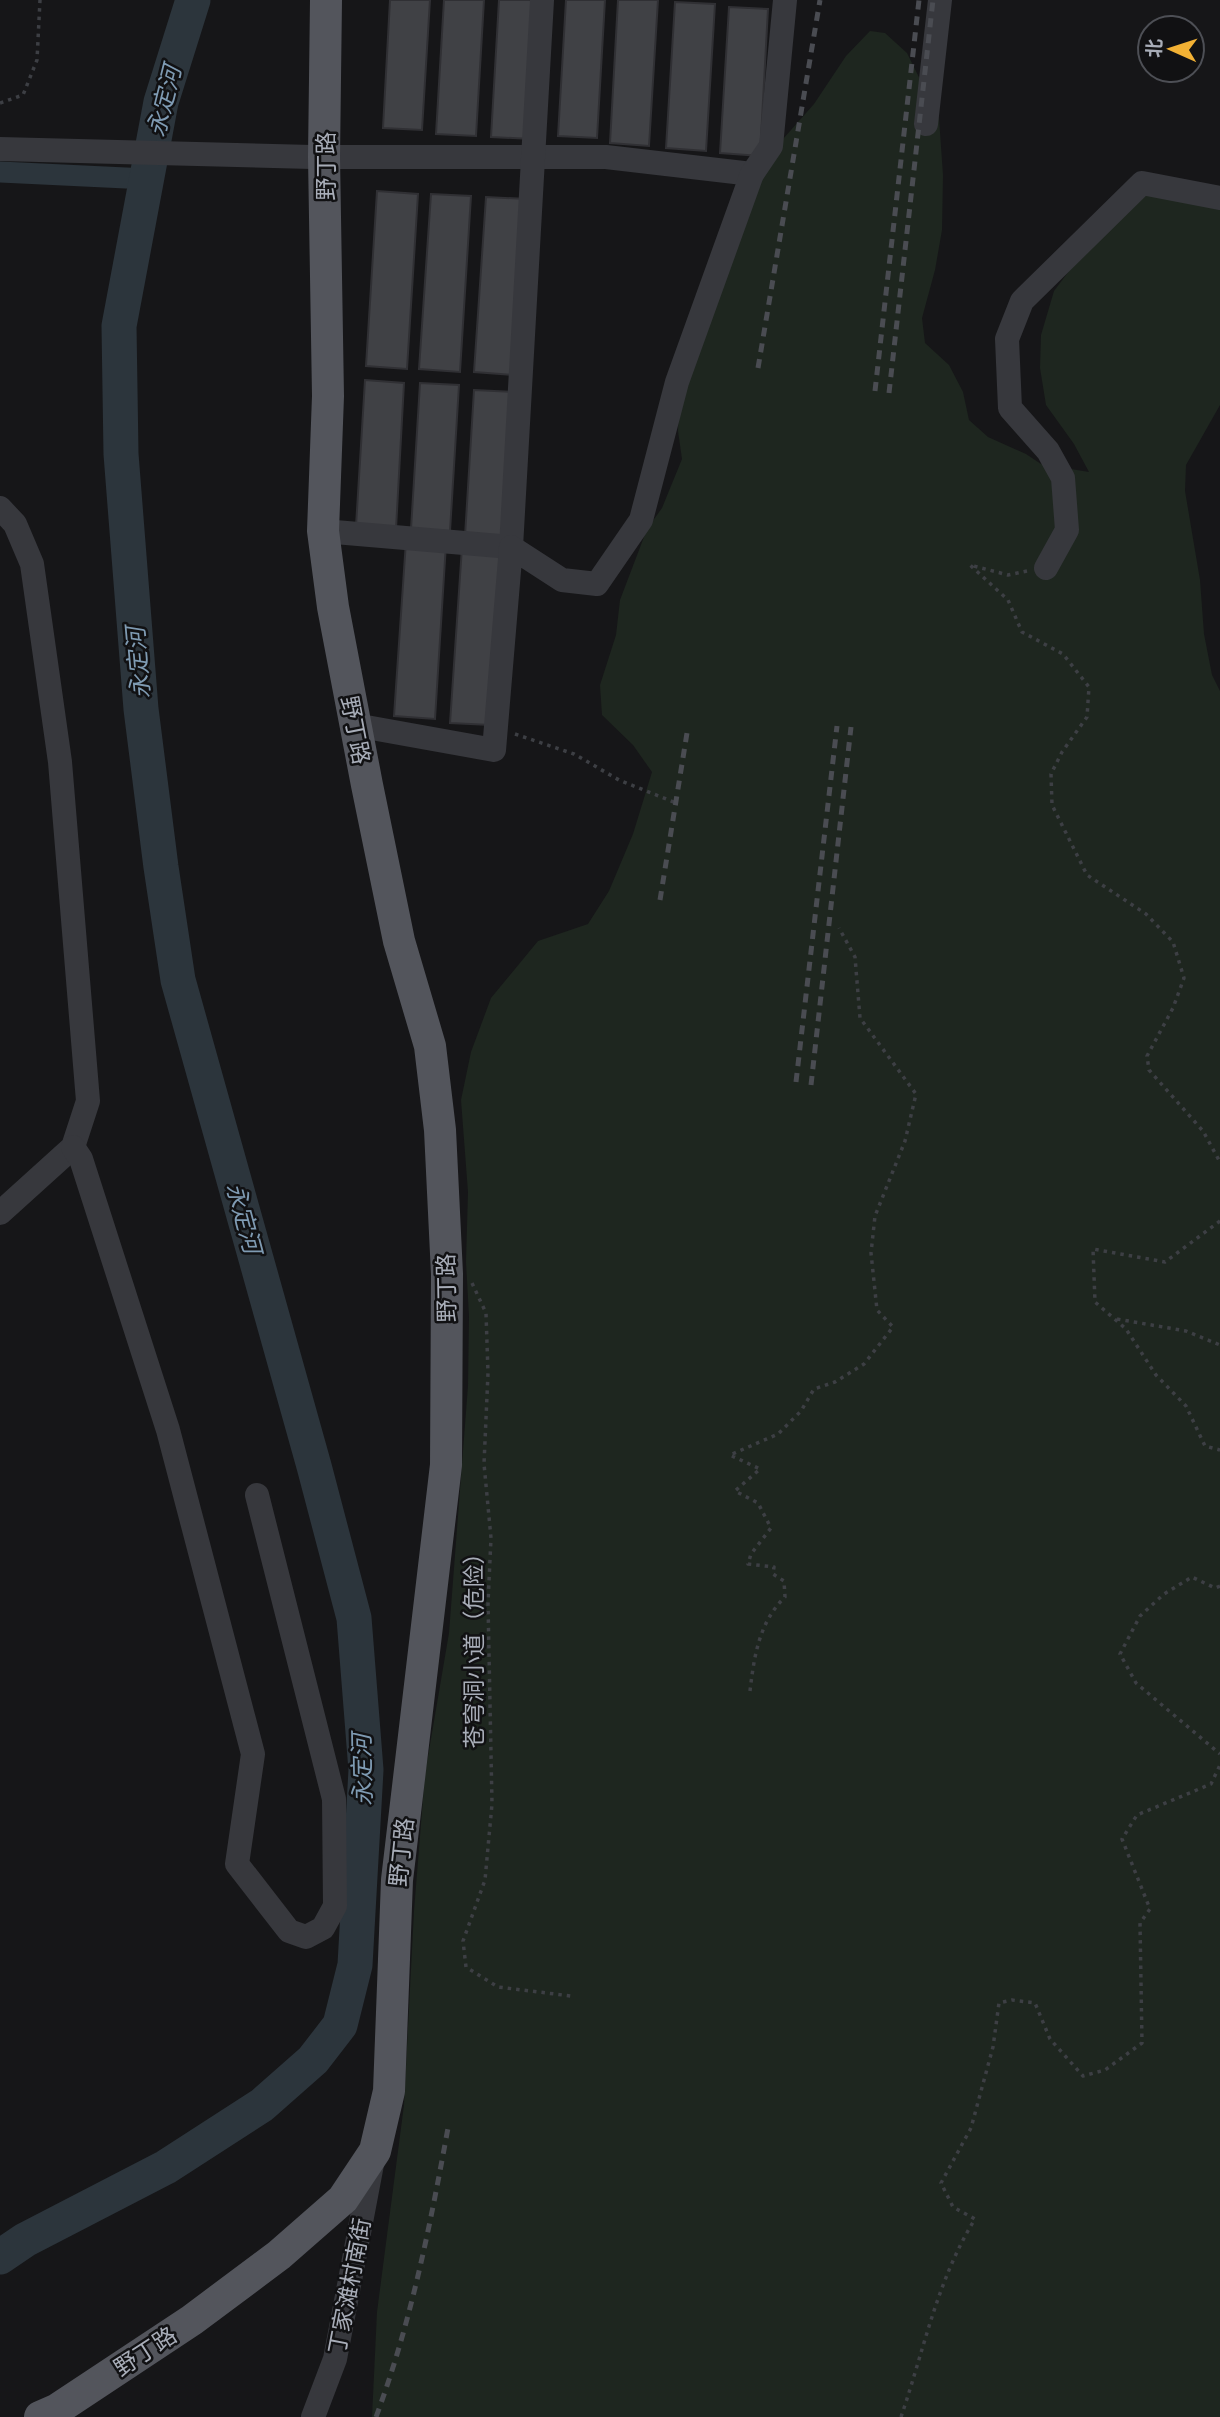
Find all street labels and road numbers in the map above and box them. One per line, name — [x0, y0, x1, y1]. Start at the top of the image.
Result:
street label: 野丁路 — [311, 132, 340, 201]
street label: 野丁路 — [335, 693, 377, 767]
street label: 野丁路 — [431, 1253, 461, 1323]
street label: 苍穹洞小道（危险） — [459, 1542, 488, 1749]
street label: 野丁路 — [383, 1816, 419, 1888]
street label: 丁家滩村南街 — [322, 2216, 376, 2356]
street label: 野丁路 — [108, 2320, 182, 2382]

